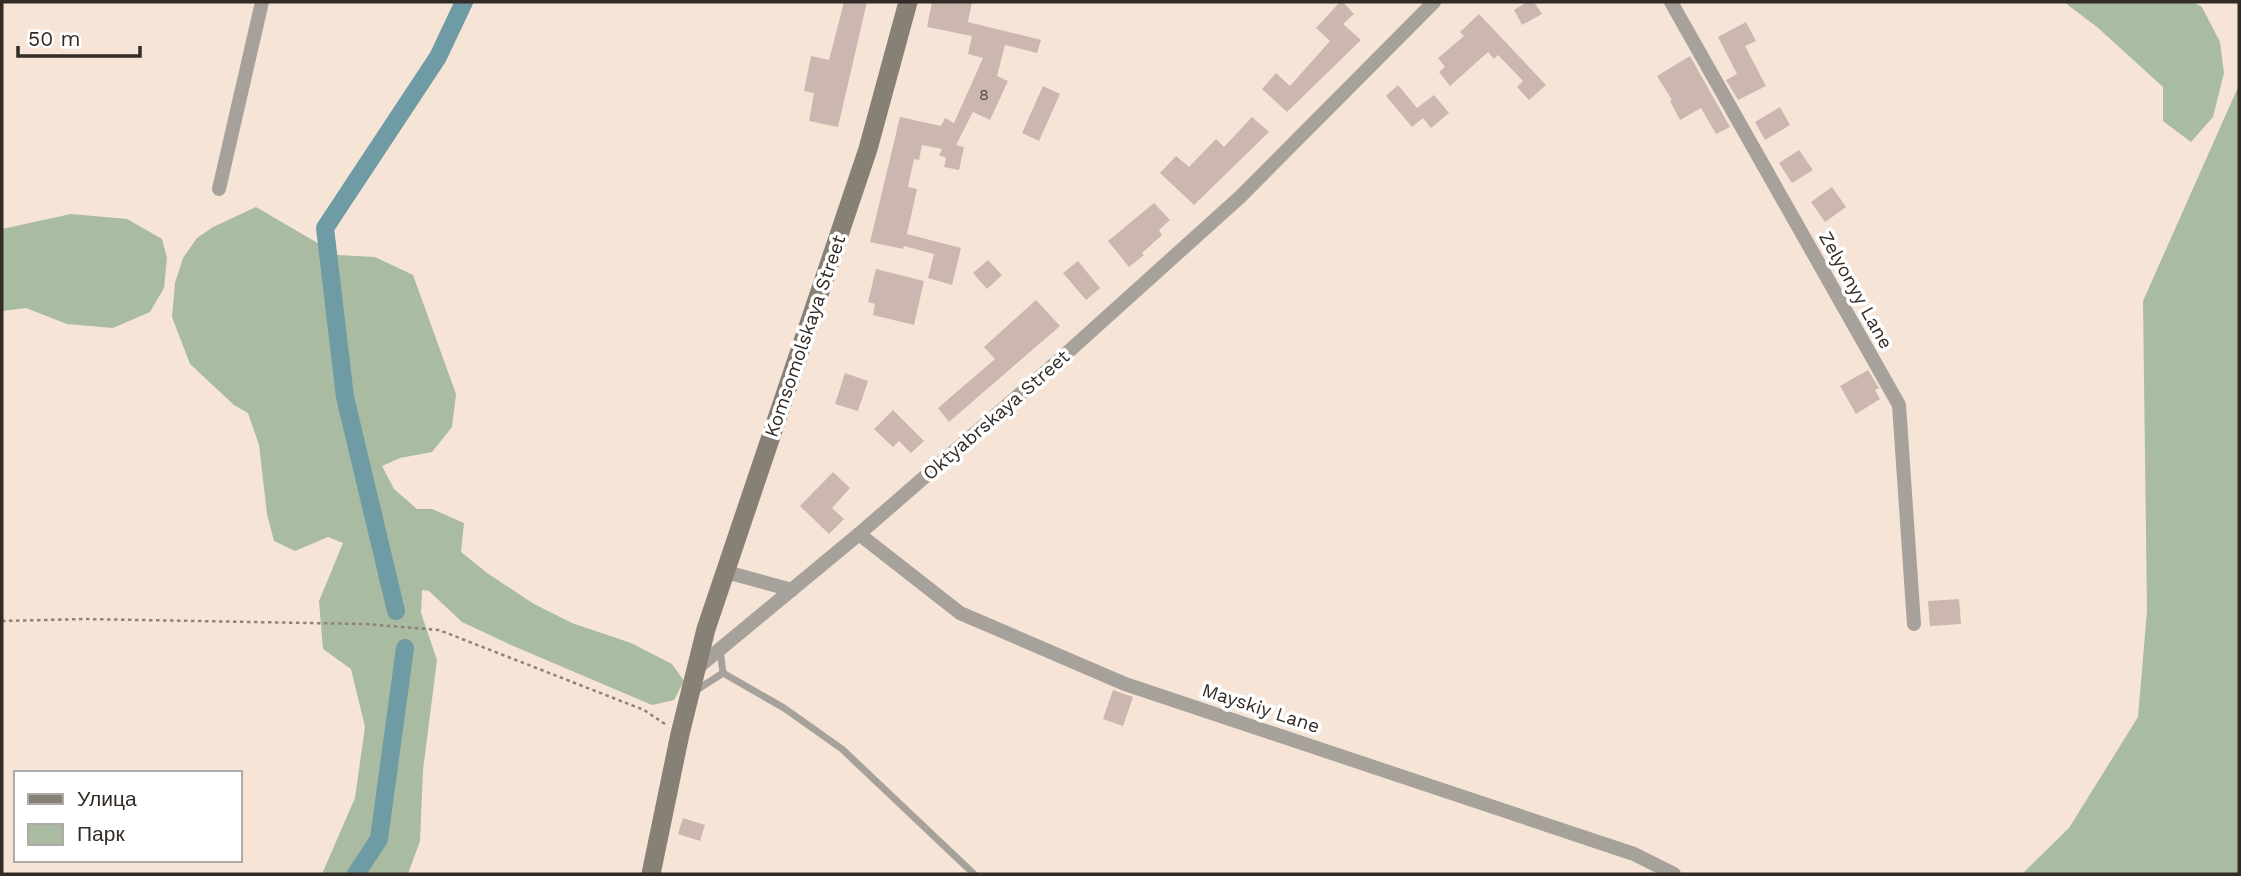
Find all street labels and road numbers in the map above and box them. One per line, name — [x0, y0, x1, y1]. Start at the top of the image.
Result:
street label: Zelyonyy Lane — [1814, 227, 1898, 353]
street label: Komsomolskaya Street — [760, 232, 850, 440]
street label: Oktyabrskaya Street — [918, 345, 1074, 485]
street label: Mayskiy Lane — [1199, 678, 1323, 738]

